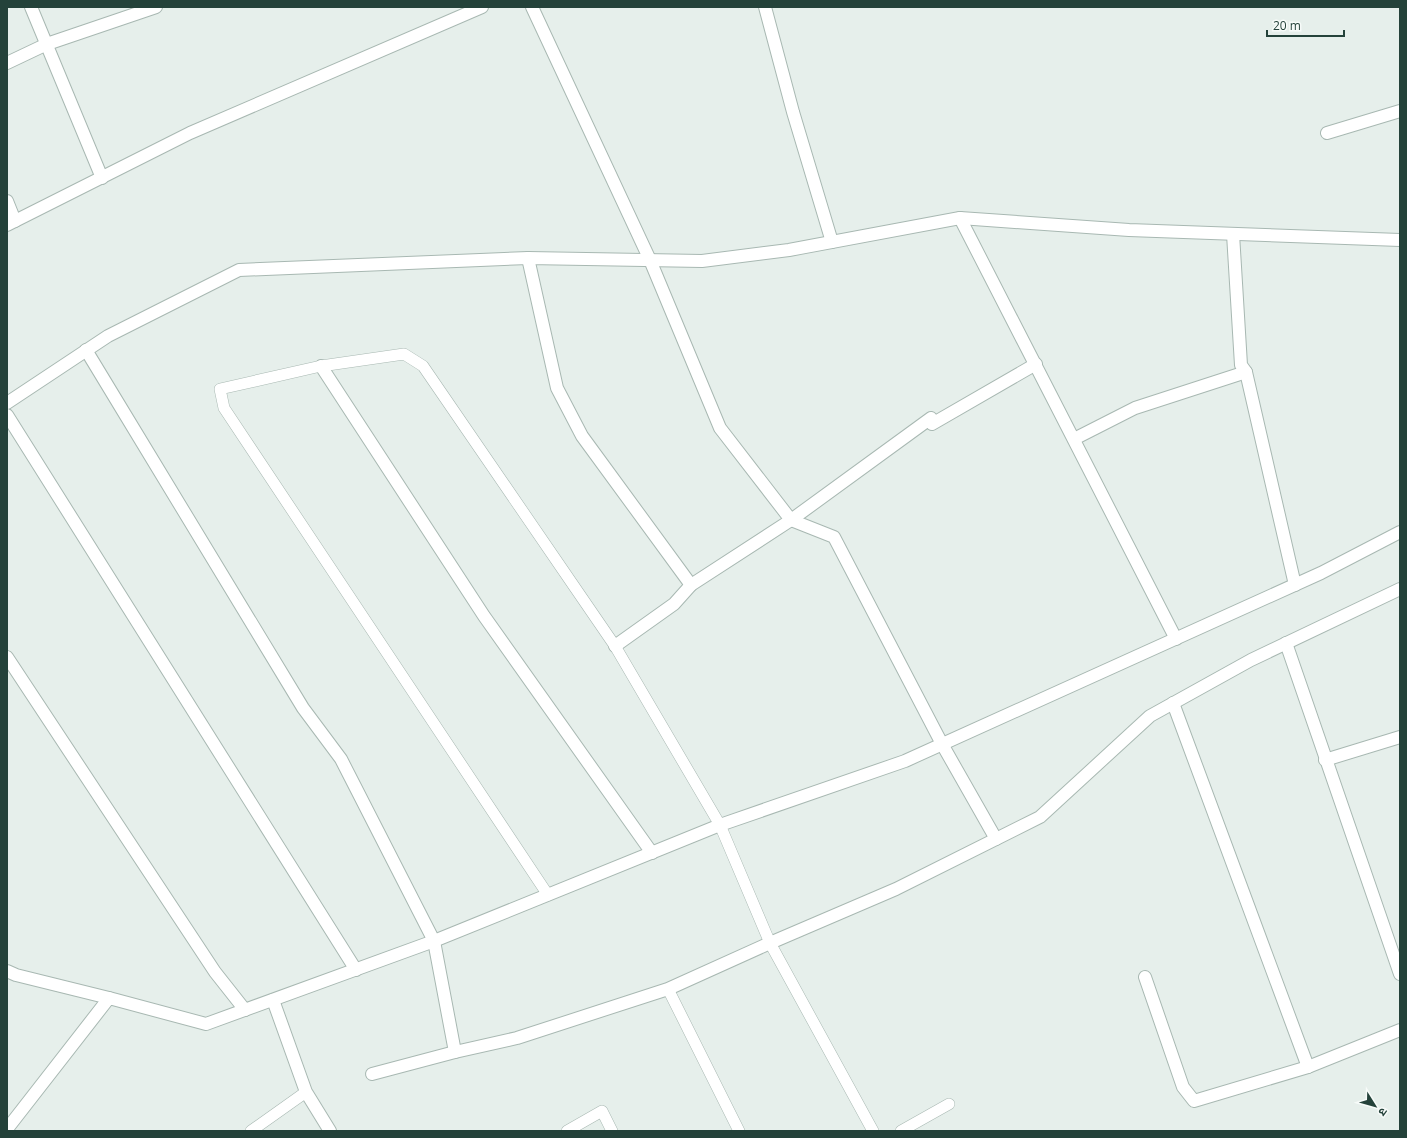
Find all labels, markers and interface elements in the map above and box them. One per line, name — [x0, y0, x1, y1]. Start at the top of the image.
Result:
scale bar — [1267, 12, 1344, 38]
text: 20 m — [1273, 17, 1301, 34]
north arrow — [1355, 1086, 1395, 1126]
text: उ — [1375, 1105, 1391, 1120]

